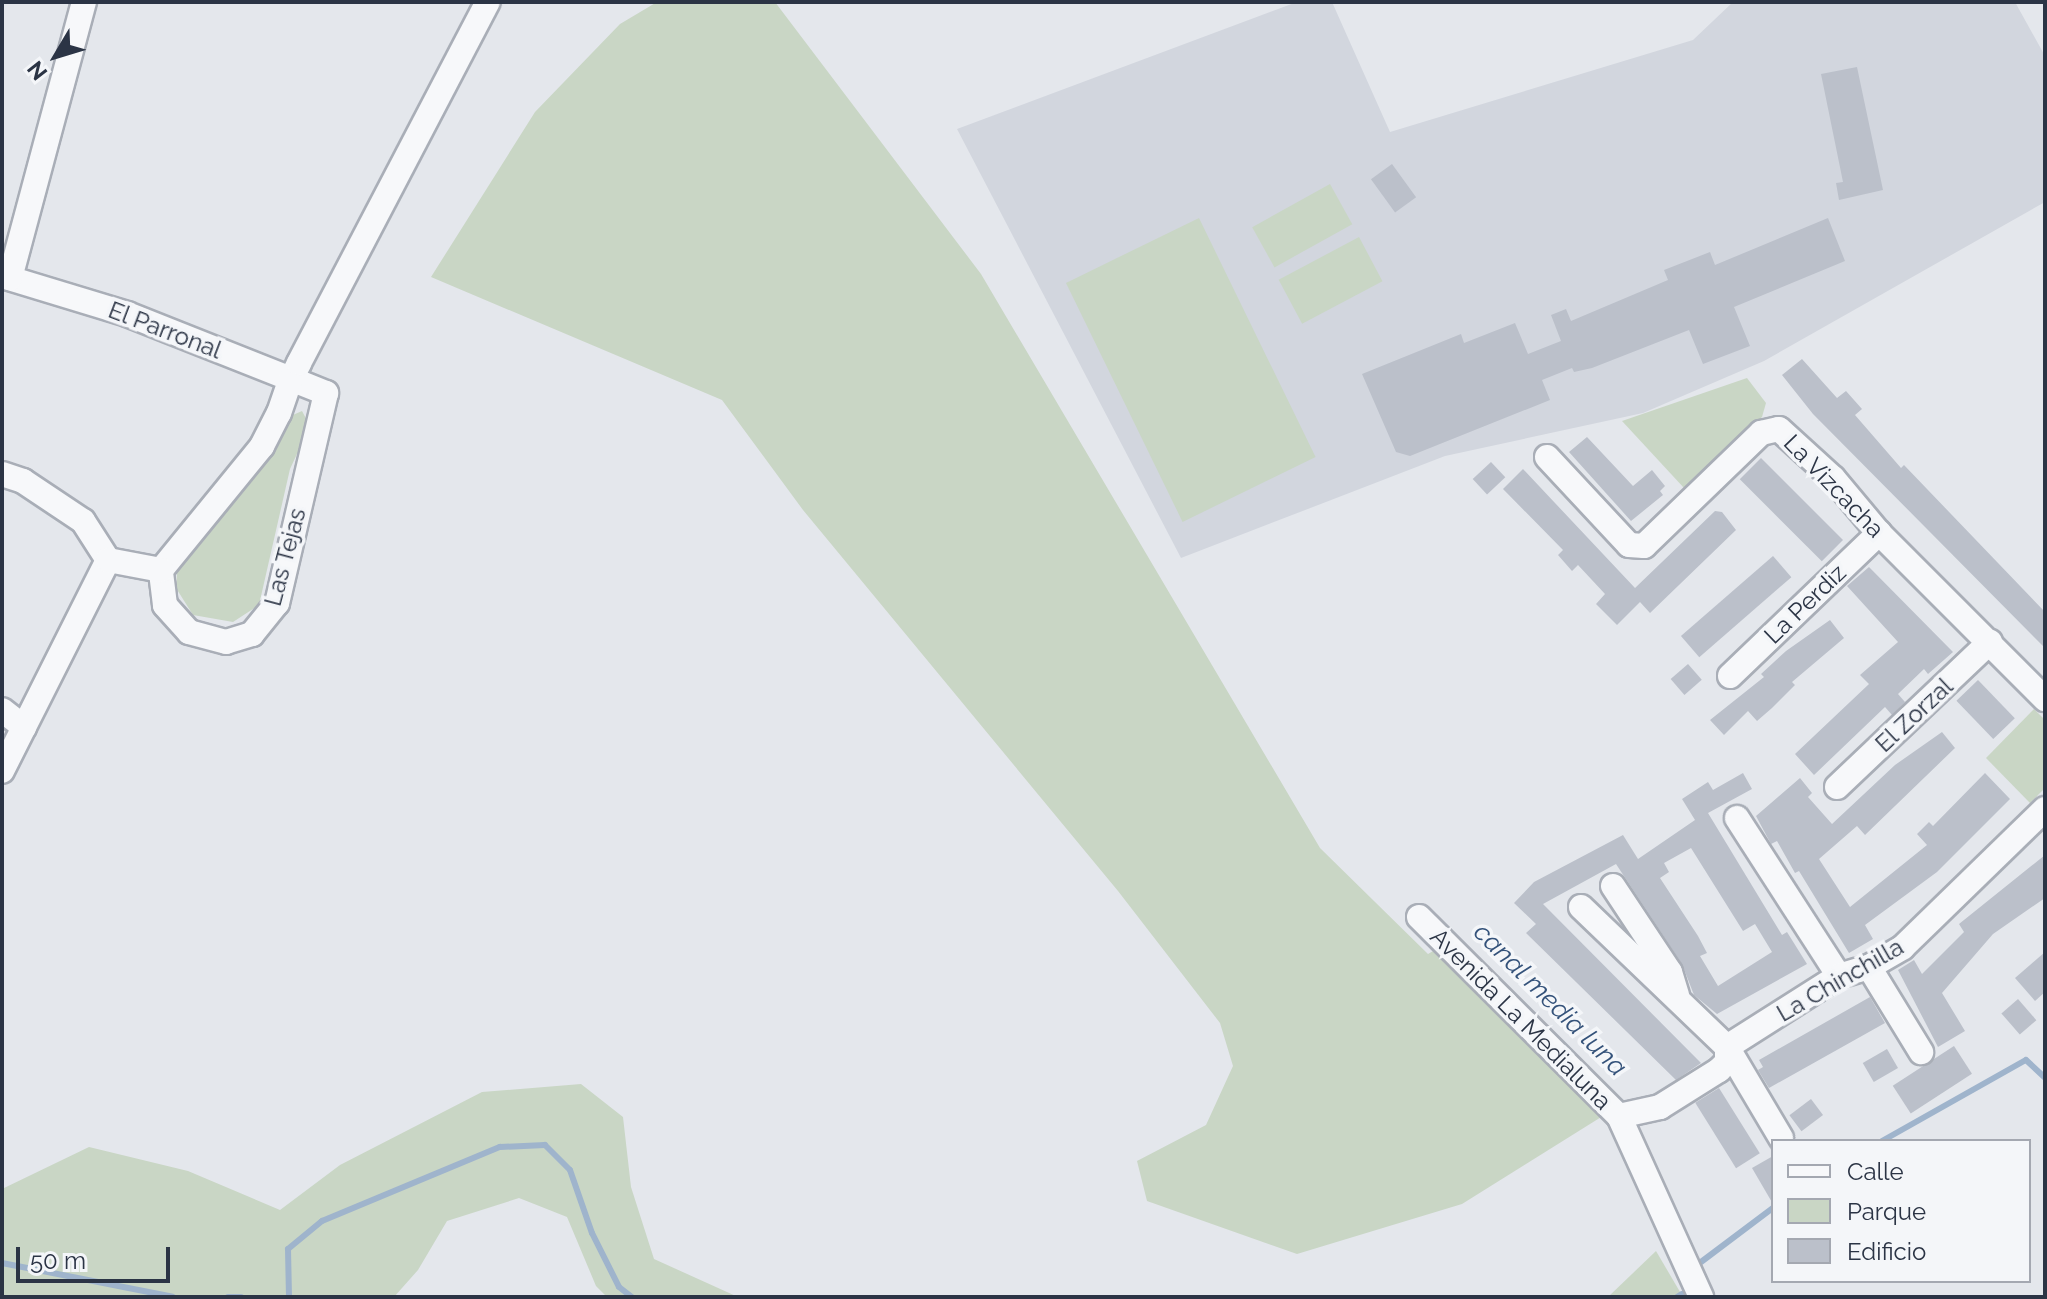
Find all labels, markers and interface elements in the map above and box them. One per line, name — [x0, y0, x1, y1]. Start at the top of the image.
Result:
north arrow — [16, 16, 96, 96]
text: N — [22, 56, 53, 85]
street label: El Parronal — [104, 295, 226, 365]
street label: La Vizcacha — [1778, 428, 1890, 544]
street label: Las Tejas — [258, 505, 312, 609]
street label: La Perdiz — [1758, 558, 1852, 650]
street label: El Zorzal — [1869, 672, 1959, 758]
water label: canal media luna — [1467, 917, 1633, 1083]
street label: Avenida La Medialuna — [1424, 922, 1618, 1116]
street label: La Chinchilla — [1772, 932, 1908, 1028]
legend — [1771, 1139, 2031, 1283]
text: Calle — [1847, 1157, 1904, 1186]
text: Parque — [1847, 1197, 1926, 1226]
scale bar — [20, 1231, 174, 1281]
text: Edificio — [1847, 1237, 1926, 1266]
text: 50 m — [30, 1246, 86, 1275]

